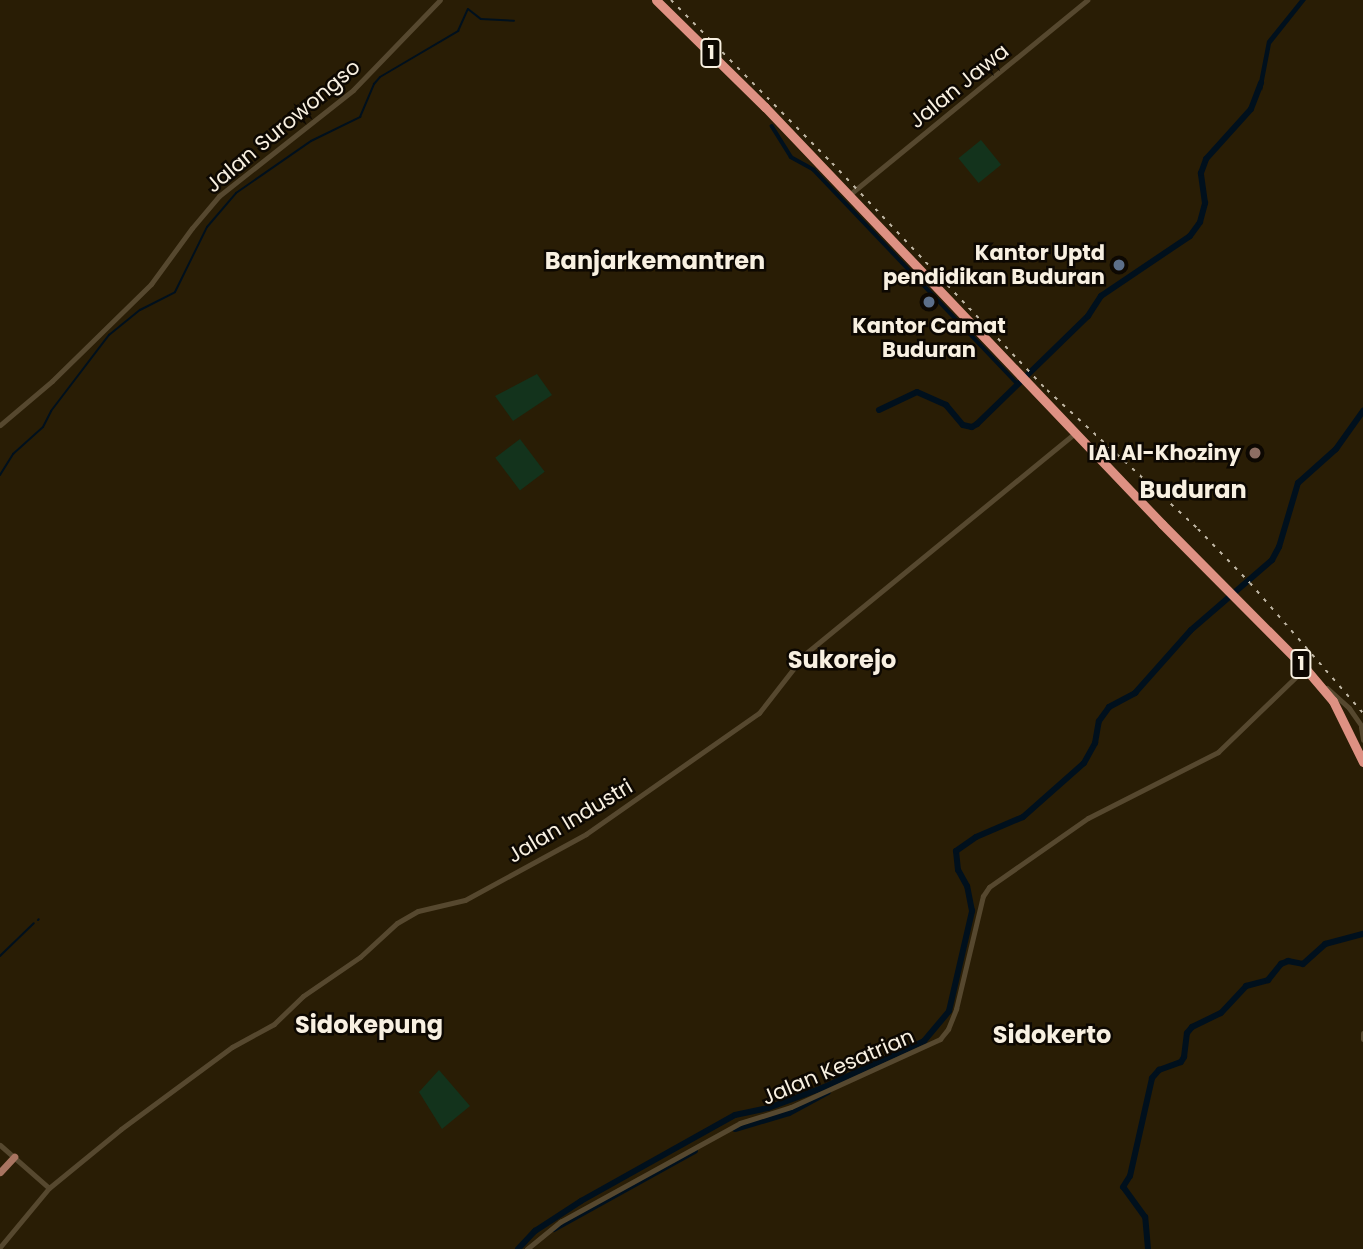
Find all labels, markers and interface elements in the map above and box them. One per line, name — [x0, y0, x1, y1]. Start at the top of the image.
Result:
road number: 1 — [699, 38, 723, 68]
street label: Jalan Jawa — [904, 38, 1014, 134]
street label: Jalan Surowongso — [201, 54, 365, 198]
place label: Kantor Uptd pendidikan Buduran — [883, 240, 1105, 290]
district label: Banjarkemantren — [545, 247, 765, 275]
marker: Kantor Uptd pendidikan Buduran — [1111, 257, 1127, 273]
marker: Kantor Camat Buduran — [921, 294, 937, 310]
place label: Kantor Camat Buduran — [852, 313, 1006, 363]
place label: IAI Al-Khoziny — [1089, 440, 1241, 466]
marker: IAI Al-Khoziny — [1247, 445, 1263, 461]
district label: Buduran — [1139, 476, 1247, 504]
district label: Sukorejo — [788, 646, 896, 674]
road number: 1 — [1289, 649, 1313, 680]
street label: Jalan Industri — [503, 774, 637, 868]
district label: Sidokepung — [295, 1011, 443, 1039]
district label: Sidokerto — [993, 1021, 1111, 1049]
street label: Jalan Kesatrian — [758, 1024, 918, 1110]

